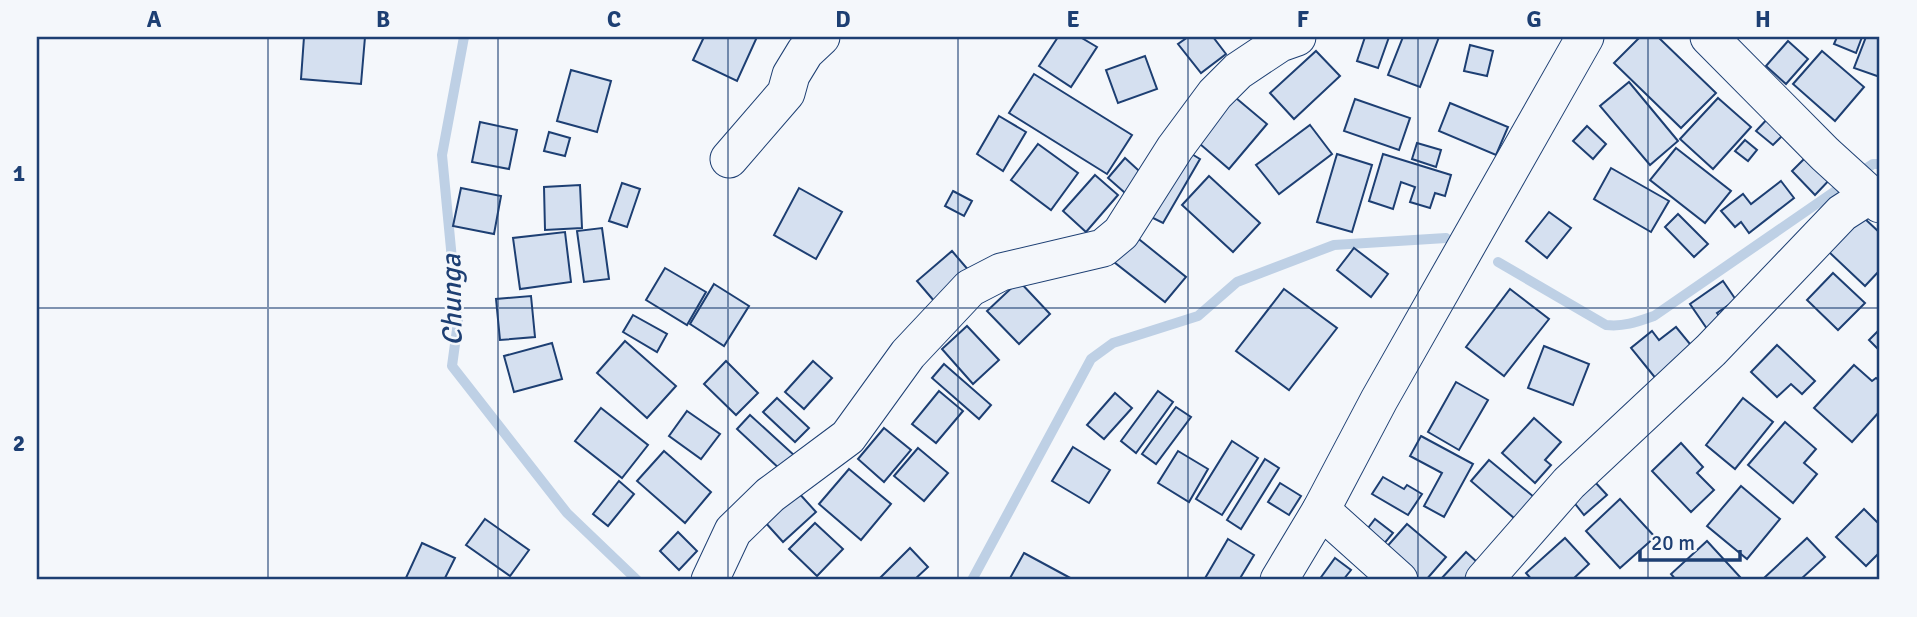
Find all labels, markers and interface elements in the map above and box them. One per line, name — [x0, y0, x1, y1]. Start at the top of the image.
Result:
text: A — [147, 5, 162, 34]
text: B — [376, 5, 390, 34]
text: C — [607, 5, 621, 34]
text: D — [835, 5, 851, 34]
text: E — [1066, 5, 1080, 34]
text: F — [1297, 5, 1309, 34]
text: G — [1526, 5, 1542, 34]
text: H — [1755, 5, 1771, 34]
text: 1 — [13, 159, 25, 188]
water label: Chunga — [434, 253, 470, 346]
text: 2 — [13, 429, 25, 458]
scale bar — [1640, 519, 1740, 563]
text: 20 m — [1651, 530, 1695, 556]

